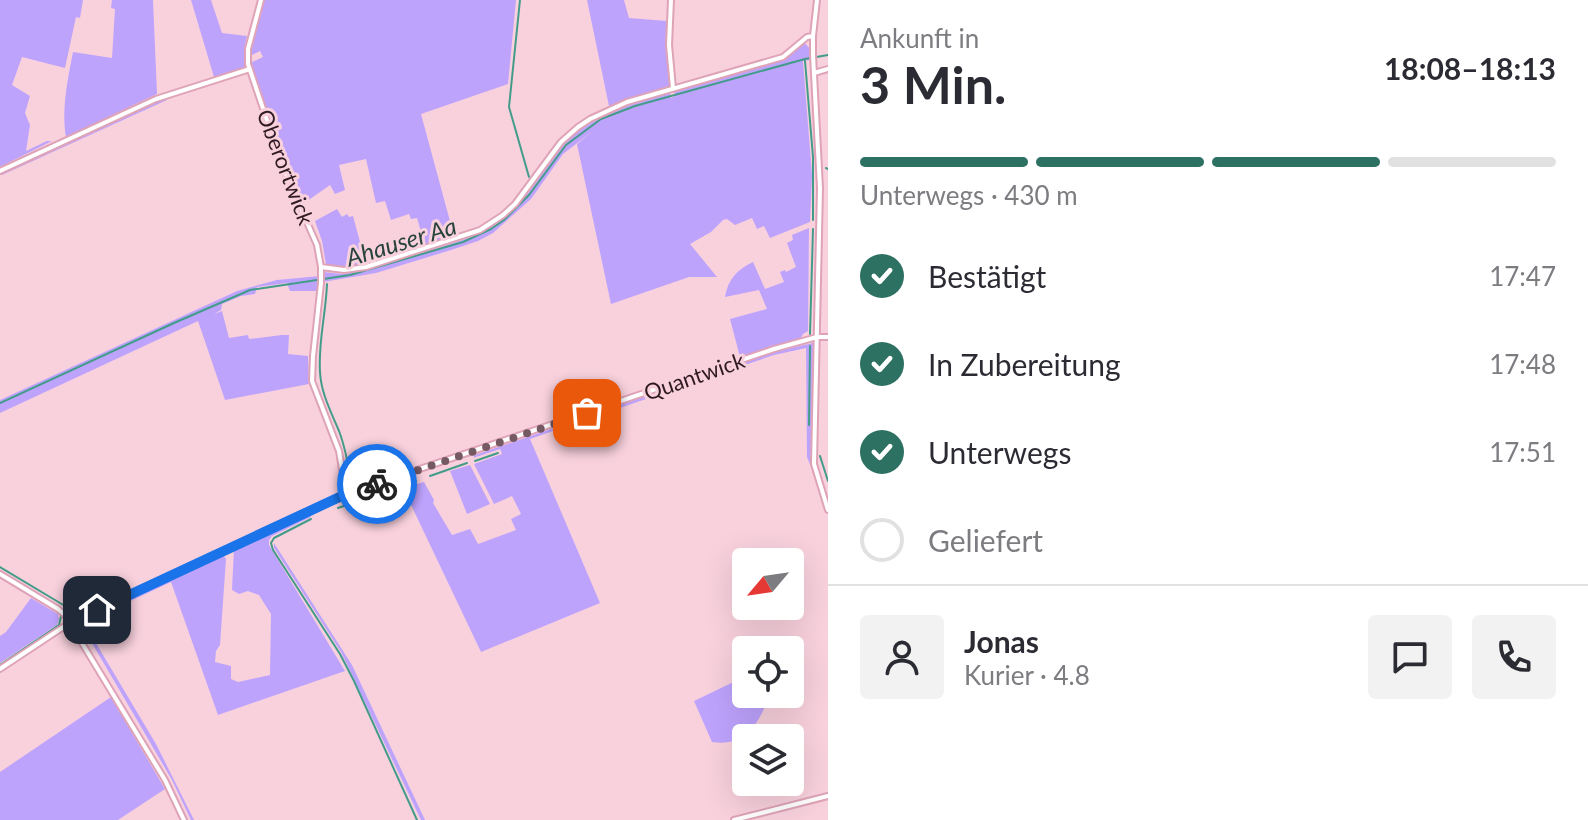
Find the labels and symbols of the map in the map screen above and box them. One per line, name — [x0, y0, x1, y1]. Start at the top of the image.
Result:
street label: Oberortwick — [252, 105, 321, 229]
water label: Ahauser Aa — [341, 211, 460, 272]
street label: Quantwick — [640, 346, 749, 406]
pin — [553, 379, 621, 447]
courier — [337, 444, 417, 524]
north arrow — [732, 548, 804, 620]
pin — [63, 576, 131, 644]

